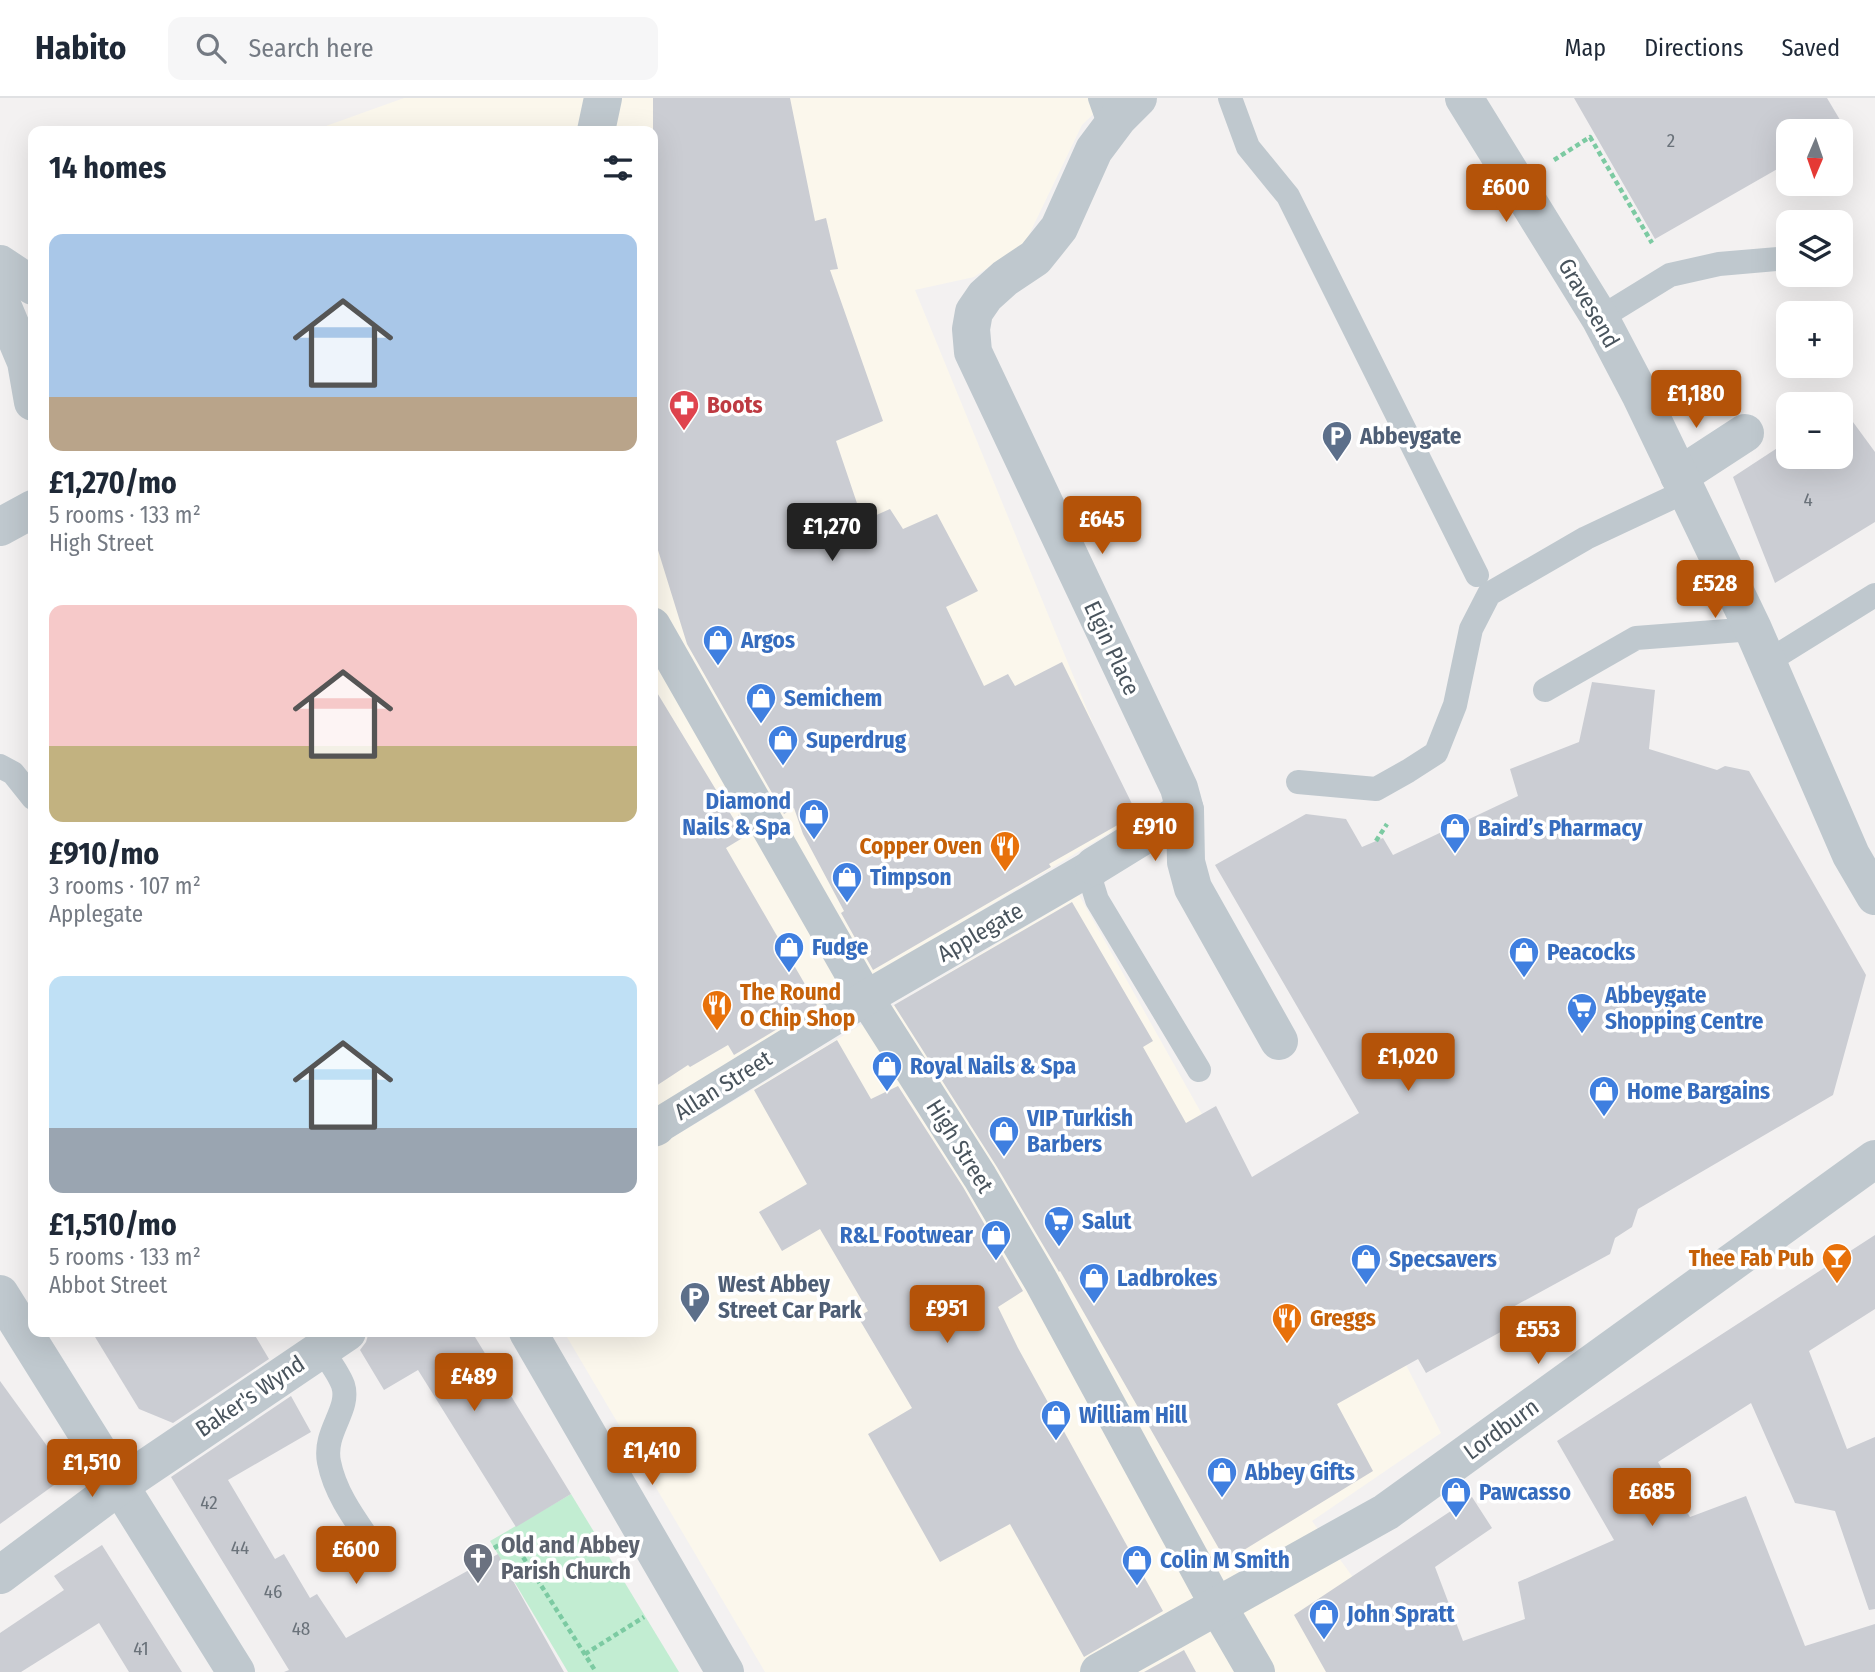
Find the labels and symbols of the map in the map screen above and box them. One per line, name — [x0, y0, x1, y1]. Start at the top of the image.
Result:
north arrow — [1776, 119, 1853, 196]
house number: 2 — [1667, 129, 1675, 152]
pin: £600 — [1465, 164, 1547, 224]
street label: Gravesend — [1552, 253, 1626, 353]
pin: £1,180 — [1639, 370, 1753, 430]
pharmacy icon: Boots — [667, 388, 701, 432]
place label: Boots — [707, 391, 763, 419]
parking icon: Abbeygate — [1320, 419, 1354, 463]
place label: Abbeygate — [1359, 422, 1462, 450]
house number: 4 — [1803, 488, 1813, 511]
pin: £645 — [1061, 496, 1143, 556]
pin: £1,270 — [775, 504, 889, 563]
pin: £528 — [1674, 560, 1756, 620]
street label: Elgin Place — [1078, 596, 1146, 700]
shop icon: Argos — [701, 623, 735, 667]
place label: Argos — [740, 626, 795, 654]
shop icon: Semichem — [744, 681, 778, 725]
place label: Semichem — [784, 684, 882, 712]
shop icon: Superdrug — [766, 723, 800, 767]
place label: Superdrug — [806, 726, 907, 754]
place label: Diamond Nails & Spa — [682, 787, 791, 841]
shop icon: Diamond Nails & Spa — [797, 797, 831, 841]
pin: £910 — [1114, 804, 1196, 863]
shop icon: Baird’s Pharmacy — [1438, 811, 1472, 855]
place label: Baird’s Pharmacy — [1478, 814, 1643, 842]
restaurant icon: Copper Oven — [988, 829, 1022, 873]
place label: Copper Oven — [859, 832, 982, 860]
shop icon: Timpson — [830, 860, 864, 904]
place label: Timpson — [870, 863, 952, 891]
street label: Applegate — [932, 896, 1028, 968]
shop icon: Fudge — [772, 930, 806, 974]
place label: Fudge — [812, 933, 869, 961]
shop icon: Peacocks — [1507, 935, 1541, 979]
place label: Peacocks — [1547, 938, 1635, 966]
place label: The Round O Chip Shop — [740, 978, 855, 1032]
place label: Abbeygate Shopping Centre — [1604, 981, 1764, 1035]
restaurant icon: The Round O Chip Shop — [700, 988, 734, 1032]
supermarket icon: Abbeygate Shopping Centre — [1565, 991, 1599, 1035]
pin: £1,020 — [1351, 1034, 1465, 1093]
street label: Allan Street — [669, 1044, 777, 1126]
shop icon: Royal Nails & Spa — [870, 1049, 904, 1093]
place label: Royal Nails & Spa — [910, 1052, 1076, 1080]
shop icon: Home Bargains — [1587, 1074, 1621, 1118]
place label: Home Bargains — [1627, 1077, 1770, 1105]
street label: High Street — [920, 1094, 1000, 1198]
place label: VIP Turkish Barbers — [1026, 1104, 1133, 1158]
shop icon: VIP Turkish Barbers — [987, 1114, 1021, 1158]
supermarket icon: Salut — [1042, 1204, 1076, 1248]
place label: Salut — [1082, 1207, 1132, 1235]
shop icon: R&L Footwear — [979, 1218, 1013, 1262]
place label: R&L Footwear — [840, 1221, 974, 1249]
bar icon: Thee Fab Pub — [1820, 1241, 1854, 1285]
shop icon: Specsavers — [1349, 1242, 1383, 1286]
place label: Thee Fab Pub — [1689, 1244, 1814, 1272]
place label: Specsavers — [1389, 1245, 1497, 1273]
shop icon: Ladbrokes — [1077, 1261, 1111, 1305]
place label: Ladbrokes — [1117, 1264, 1217, 1292]
place label: West Abbey Street Car Park — [718, 1270, 862, 1324]
parking icon: West Abbey Street Car Park — [678, 1280, 712, 1324]
pin: £951 — [906, 1286, 988, 1345]
restaurant icon: Greggs — [1270, 1301, 1304, 1345]
place label: Greggs — [1310, 1304, 1376, 1332]
pin: £553 — [1497, 1306, 1579, 1366]
street label: Baker's Wynd — [190, 1349, 310, 1443]
pin: £489 — [433, 1354, 515, 1413]
street label: Lordburn — [1458, 1392, 1544, 1466]
shop icon: William Hill — [1039, 1398, 1073, 1442]
place label: William Hill — [1079, 1401, 1188, 1429]
pin: £1,410 — [595, 1428, 709, 1487]
pin: £1,510 — [35, 1440, 149, 1499]
shop icon: Abbey Gifts — [1205, 1455, 1239, 1499]
place label: Abbey Gifts — [1244, 1458, 1355, 1486]
pin: £685 — [1611, 1468, 1693, 1528]
shop icon: Pawcasso — [1439, 1475, 1473, 1519]
place label: Pawcasso — [1479, 1478, 1571, 1506]
house number: 42 — [200, 1491, 218, 1514]
pin: £600 — [315, 1526, 397, 1586]
place label: Old and Abbey Parish Church — [501, 1531, 641, 1585]
house number: 44 — [231, 1536, 249, 1559]
church icon: Old and Abbey Parish Church — [461, 1541, 495, 1585]
shop icon: Colin M Smith — [1120, 1543, 1154, 1587]
place label: Colin M Smith — [1160, 1546, 1290, 1574]
house number: 46 — [264, 1580, 282, 1603]
shop icon: John Spratt — [1307, 1597, 1341, 1641]
place label: John Spratt — [1346, 1600, 1456, 1628]
house number: 48 — [292, 1617, 310, 1640]
house number: 41 — [133, 1637, 149, 1660]

